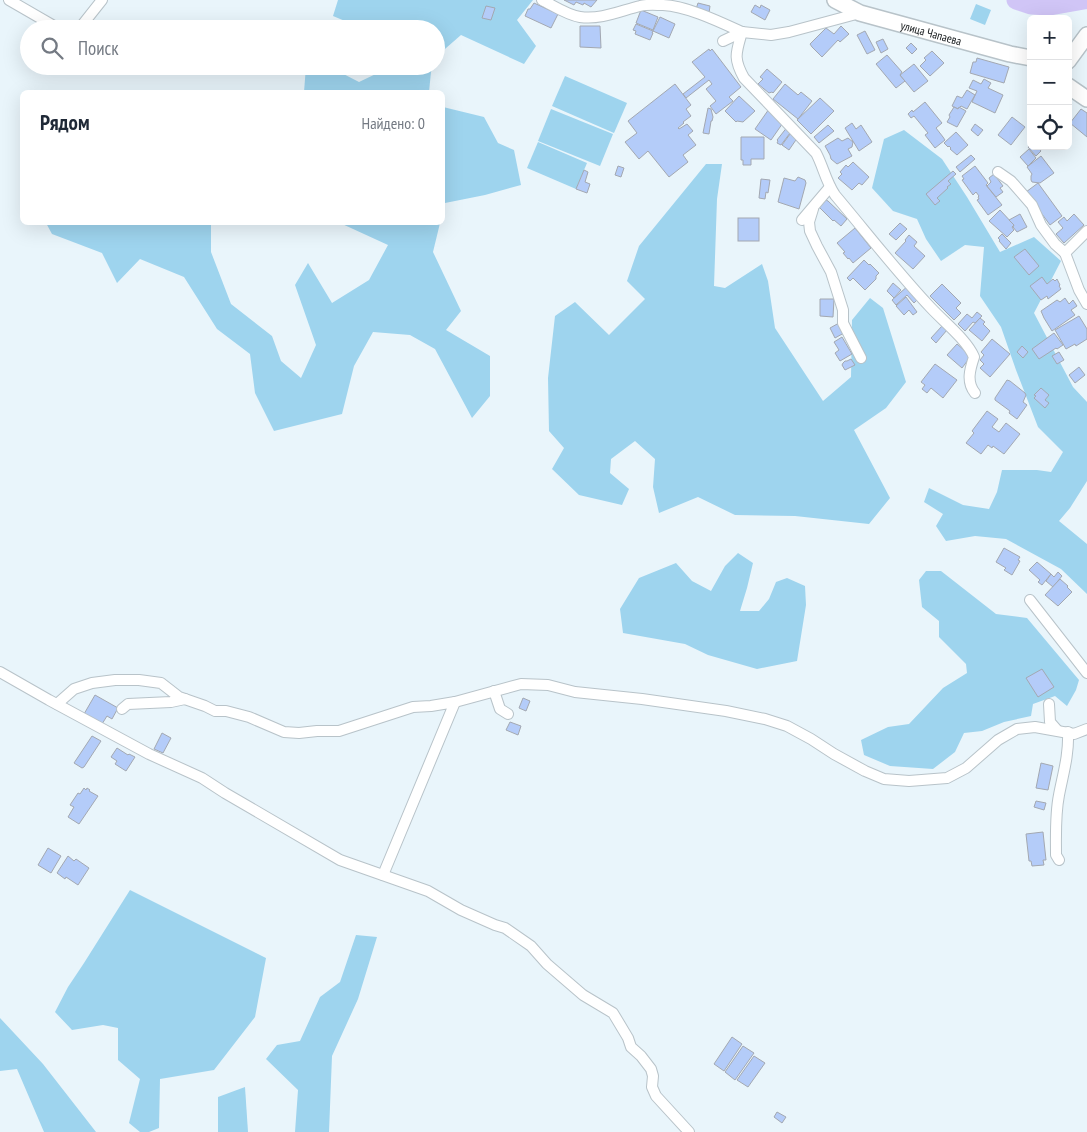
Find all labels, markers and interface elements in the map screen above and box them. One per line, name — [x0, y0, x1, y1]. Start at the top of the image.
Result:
map controls — [1027, 15, 1072, 150]
button: + — [1027, 15, 1072, 60]
street label: улица Чапаева — [899, 17, 964, 48]
search box — [20, 20, 445, 75]
icon: search — [38, 34, 66, 62]
text: Поиск — [78, 36, 119, 60]
button: − — [1027, 60, 1072, 105]
button: locate — [1027, 105, 1072, 150]
text: Рядом — [40, 109, 90, 136]
text: Найдено: 0 — [362, 113, 425, 133]

